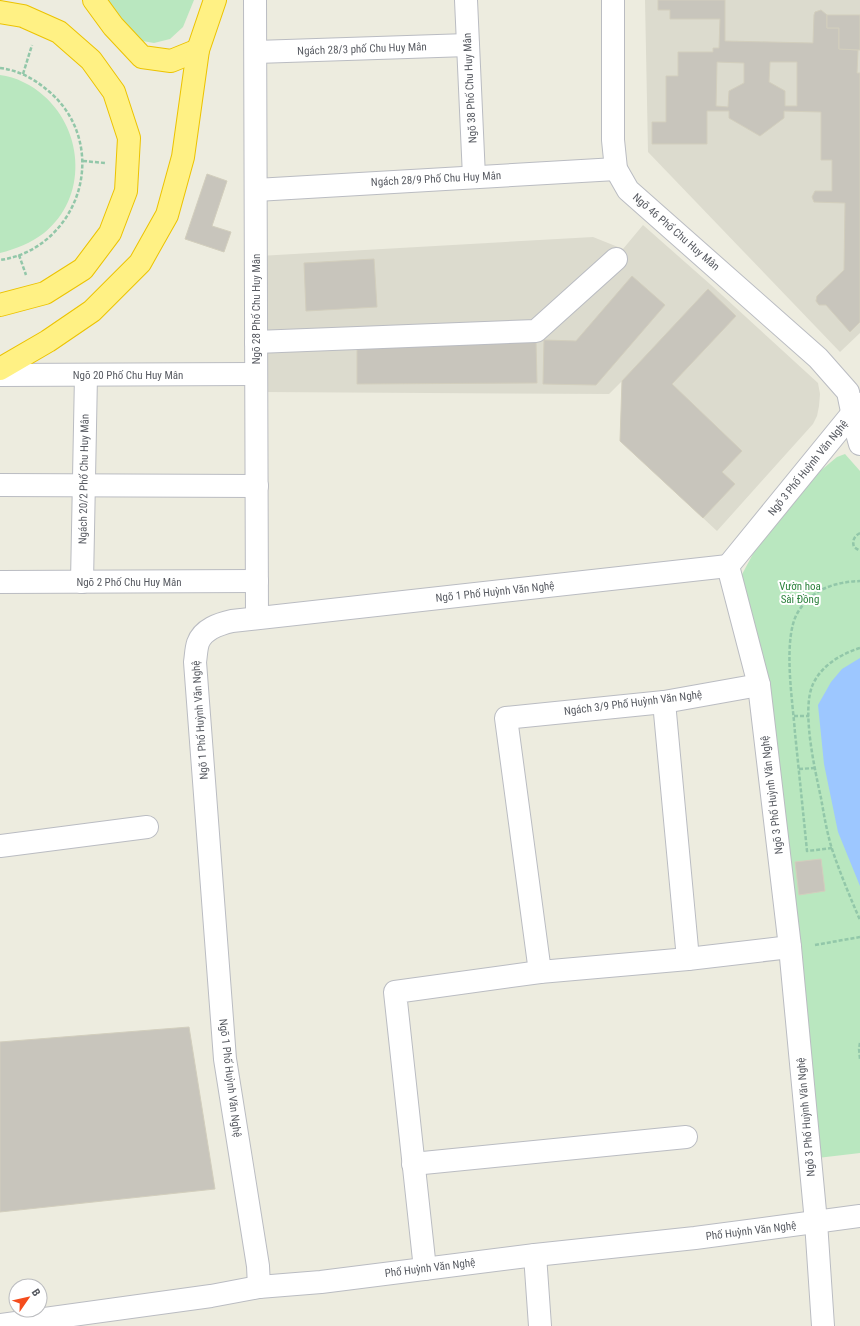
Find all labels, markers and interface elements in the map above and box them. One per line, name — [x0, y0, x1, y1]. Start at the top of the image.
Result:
street label: Ngõ 38 Phố Chu Huy Mân — [461, 32, 479, 144]
street label: Ngách 28/3 phố Chu Huy Mân — [297, 40, 427, 58]
street label: Ngách 28/9 Phố Chu Huy Mân — [371, 169, 501, 189]
street label: Ngõ 46 Phố Chu Huy Mân — [630, 191, 722, 273]
street label: Ngõ 28 Phố Chu Huy Mân — [250, 254, 263, 364]
street label: Ngõ 20 Phố Chu Huy Mân — [73, 369, 183, 382]
street label: Ngách 20/2 Phố Chu Huy Mân — [76, 414, 92, 544]
street label: Ngõ 3 Phố Huỳnh Văn Nghệ — [765, 418, 851, 518]
street label: Ngõ 2 Phố Chu Huy Mân — [76, 576, 182, 589]
street label: Ngõ 1 Phố Huỳnh Văn Nghệ — [435, 579, 555, 605]
park label: Vườn hoa Sài Đồng — [779, 580, 821, 606]
street label: Ngõ 1 Phố Huỳnh Văn Nghệ — [189, 660, 211, 780]
street label: Ngách 3/9 Phố Huỳnh Văn Nghệ — [563, 688, 703, 718]
street label: Ngõ 3 Phố Huỳnh Văn Nghệ — [758, 735, 786, 855]
street label: Ngõ 1 Phố Huỳnh Văn Nghệ — [216, 1018, 244, 1138]
street label: Ngõ 3 Phố Huỳnh Văn Nghệ — [794, 1057, 818, 1177]
street label: Phố Huỳnh Văn Nghệ — [705, 1219, 797, 1243]
street label: Phố Huỳnh Văn Nghệ — [384, 1256, 476, 1280]
north arrow — [8, 1278, 48, 1318]
text: B — [29, 1286, 43, 1299]

